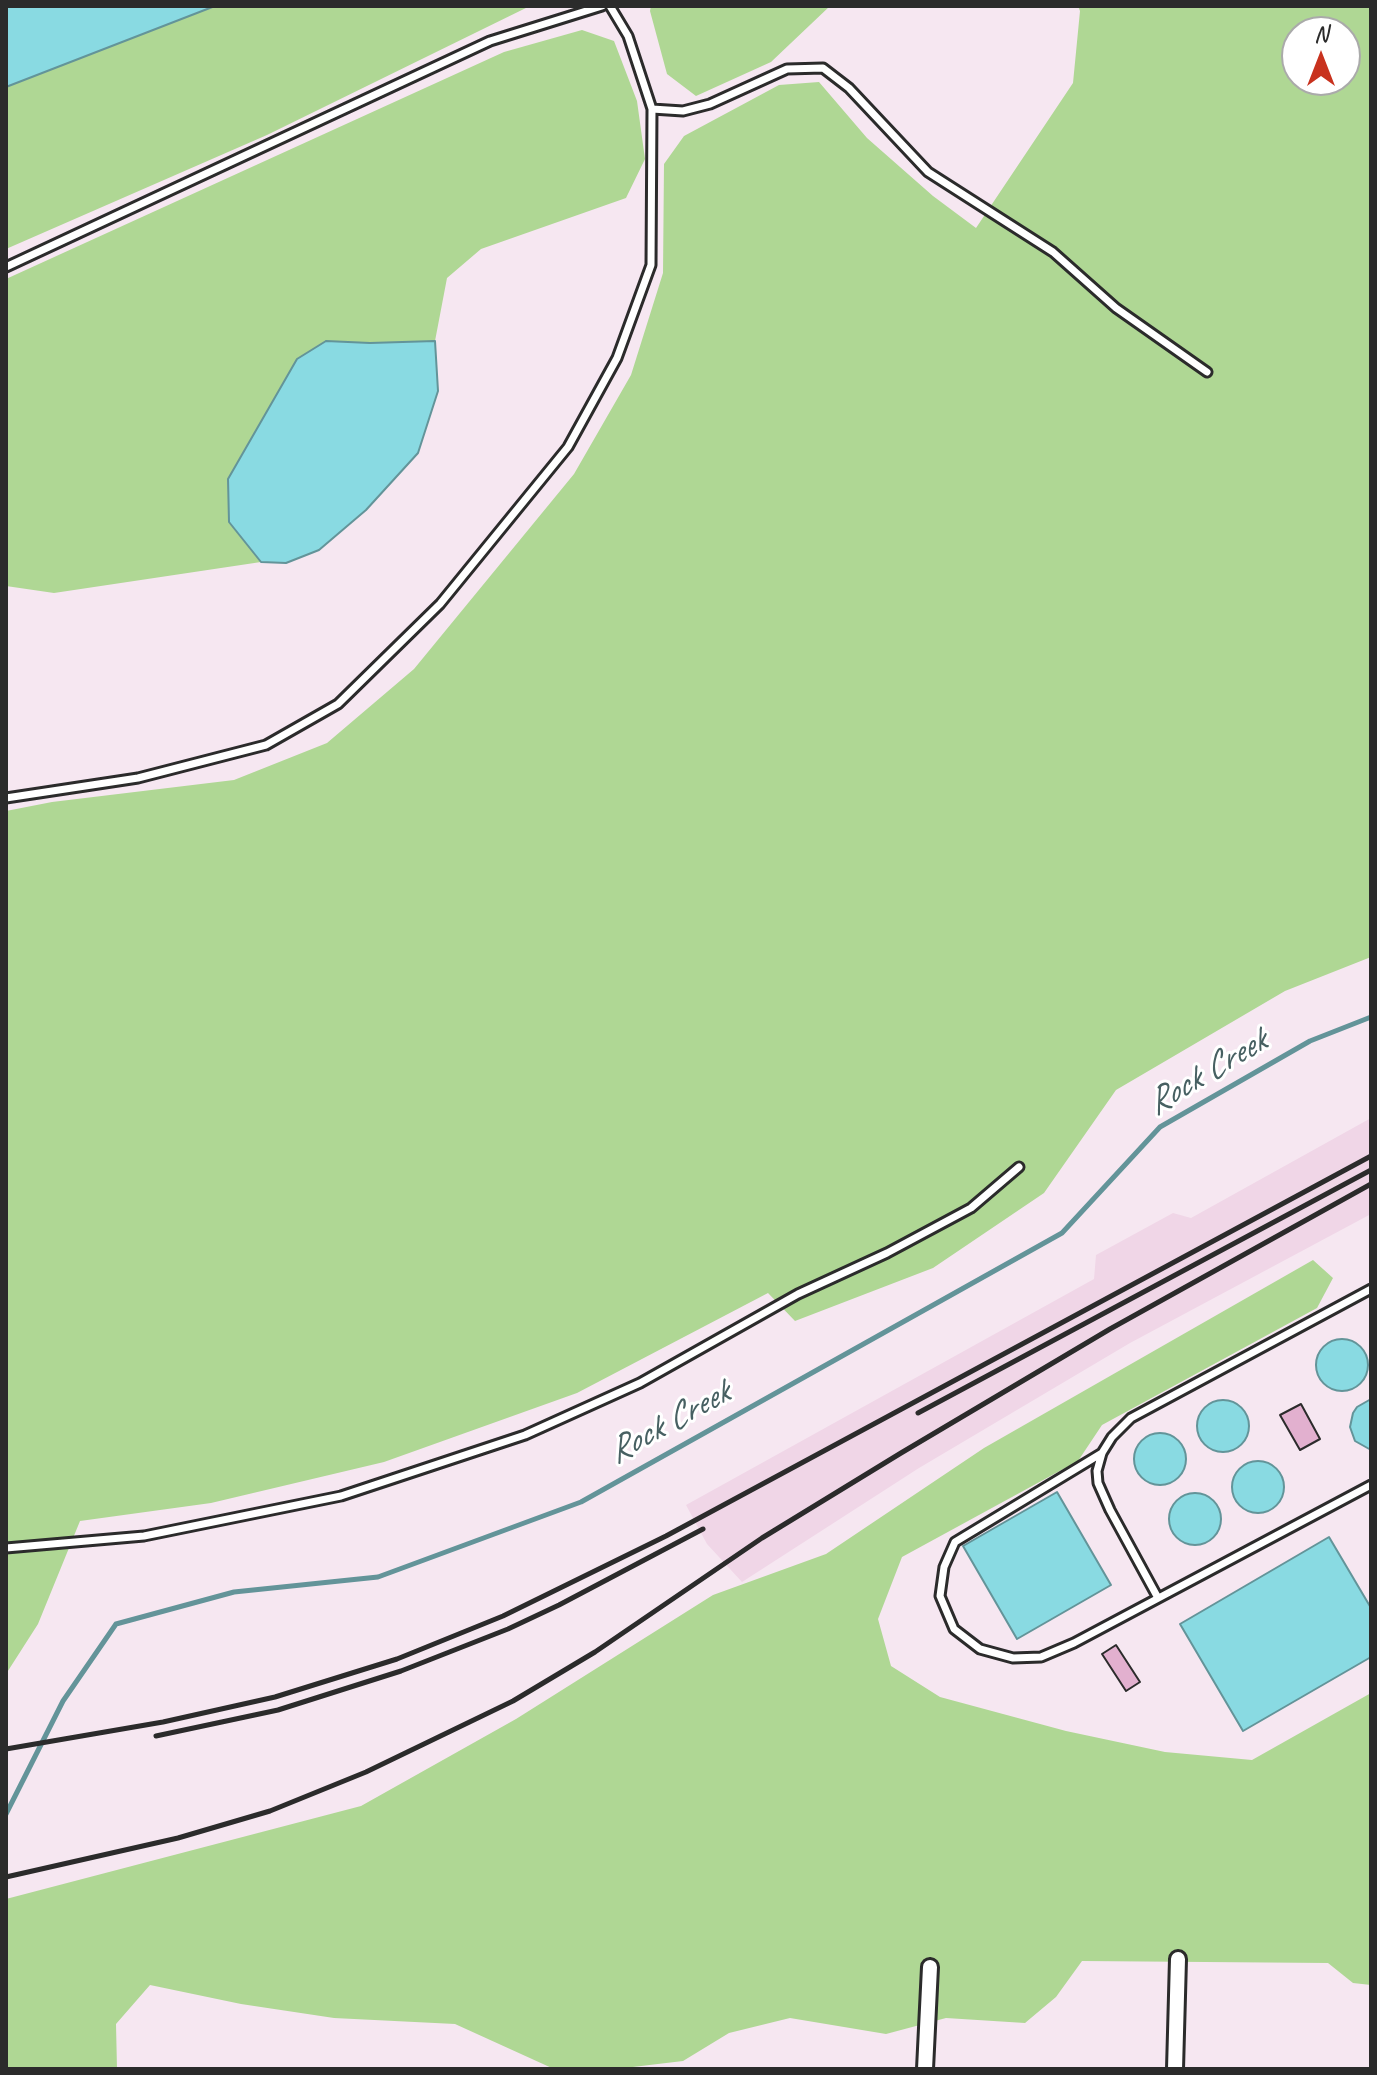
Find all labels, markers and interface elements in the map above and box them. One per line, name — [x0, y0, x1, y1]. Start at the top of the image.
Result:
north arrow — [1281, 16, 1361, 96]
text: N — [1314, 20, 1328, 48]
water label: Rock Creek — [1139, 1020, 1275, 1126]
water label: Rock Creek — [600, 1372, 738, 1474]

